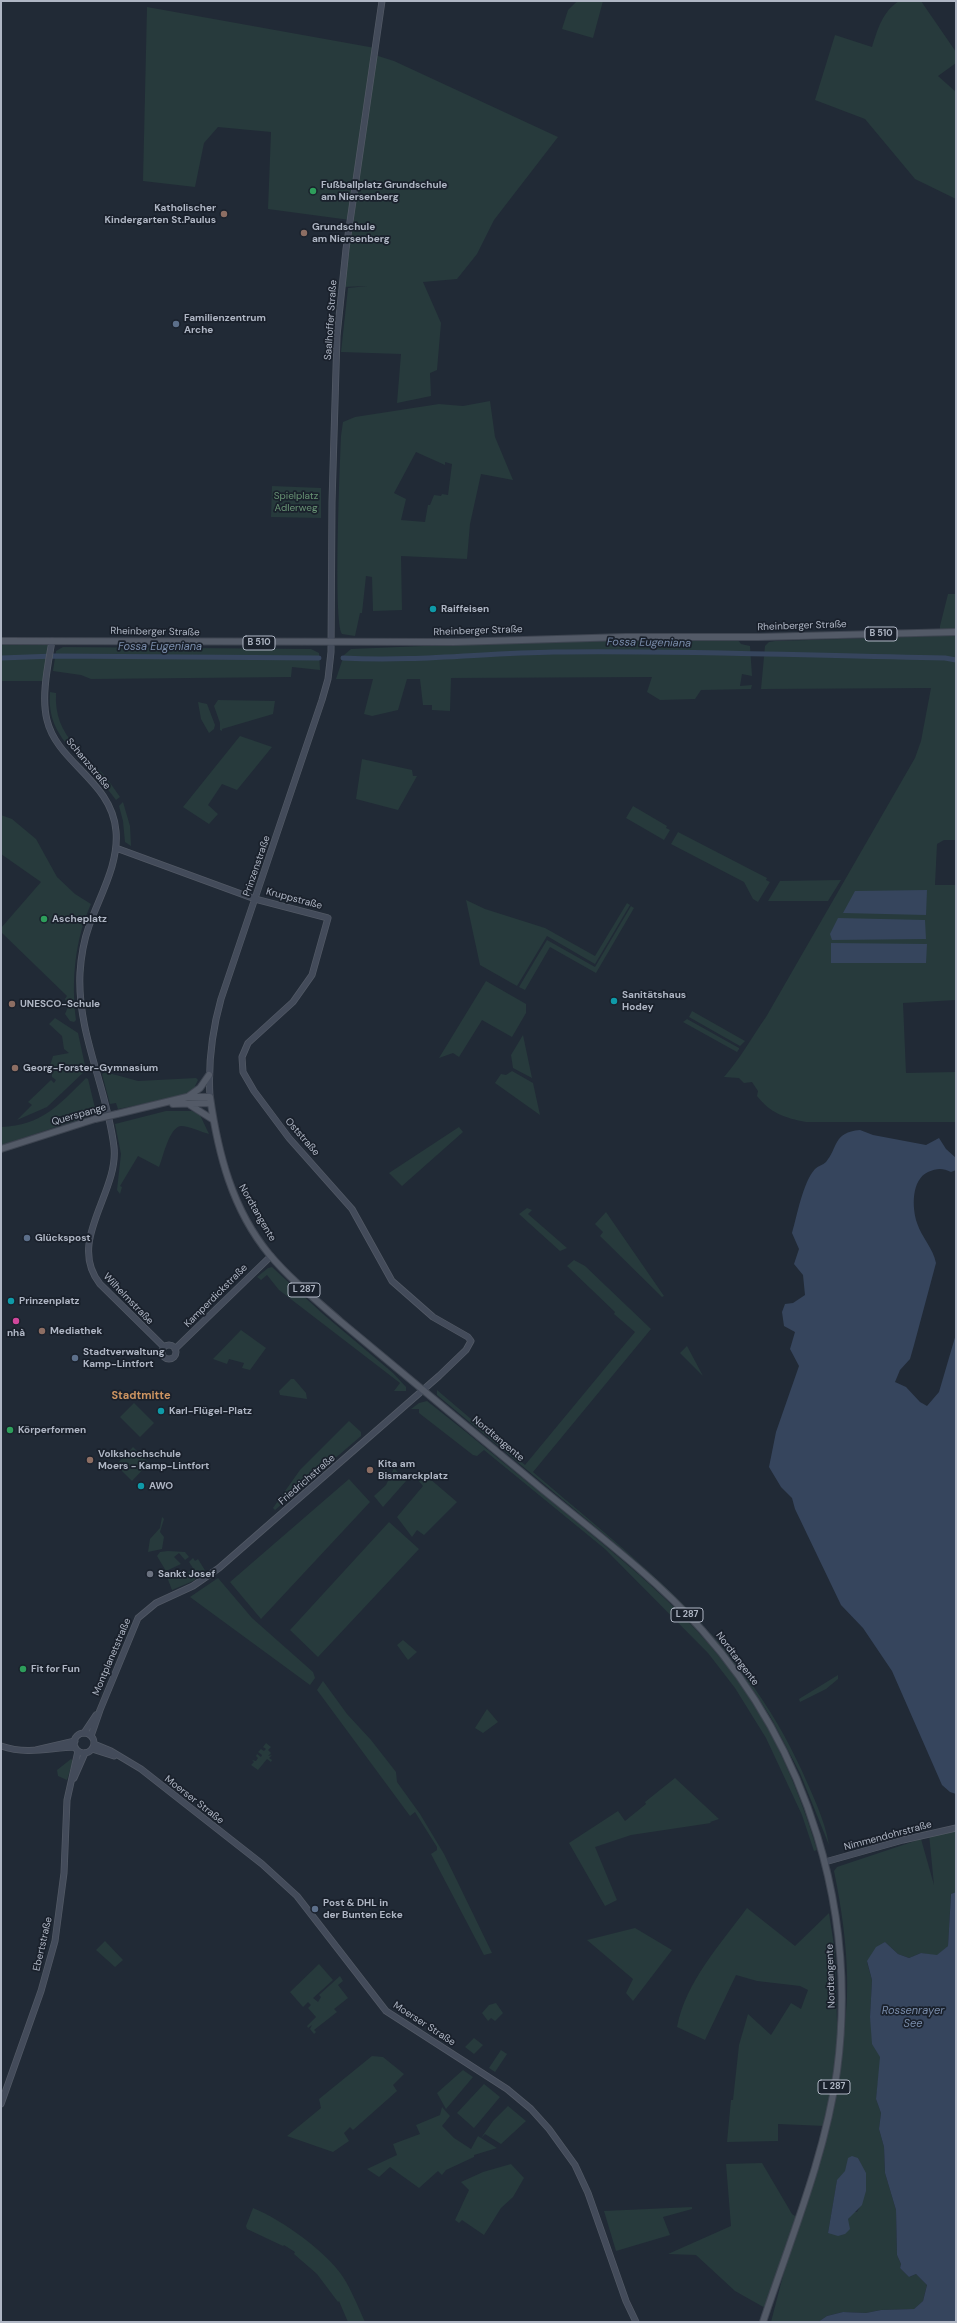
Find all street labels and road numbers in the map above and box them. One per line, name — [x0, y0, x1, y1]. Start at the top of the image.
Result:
street label: Saalhoffer Straße — [322, 280, 340, 360]
street label: Rheinberger Straße — [757, 618, 847, 634]
street label: Rheinberger Straße — [433, 623, 523, 639]
street label: Rheinberger Straße — [110, 625, 200, 639]
road number: B 510 — [865, 627, 897, 641]
road number: B 510 — [243, 636, 275, 650]
street label: Schanzstraße — [63, 736, 113, 792]
street label: Prinzenstraße — [241, 834, 273, 898]
street label: Kruppstraße — [265, 886, 323, 912]
street label: Querspange — [50, 1101, 108, 1129]
street label: Oststraße — [282, 1116, 322, 1158]
street label: Nordtangente — [236, 1182, 278, 1244]
street label: Kamperdickstraße — [182, 1262, 250, 1330]
street label: Wilhelmstraße — [100, 1271, 156, 1327]
road number: L 287 — [288, 1283, 320, 1297]
street label: Nordtangente — [470, 1414, 526, 1464]
street label: Friedrichstraße — [276, 1452, 338, 1508]
road number: L 287 — [671, 1608, 703, 1622]
street label: Montplanetstraße — [90, 1616, 134, 1698]
street label: Nordtangente — [713, 1630, 761, 1688]
street label: Moerser Straße — [162, 1773, 226, 1827]
street label: Nimmendohrstraße — [843, 1819, 933, 1853]
street label: Ebertstraße — [31, 1916, 55, 1972]
street label: Nordtangente — [824, 1944, 838, 2008]
street label: Moerser Straße — [391, 1999, 457, 2049]
road number: L 287 — [818, 2080, 850, 2094]

